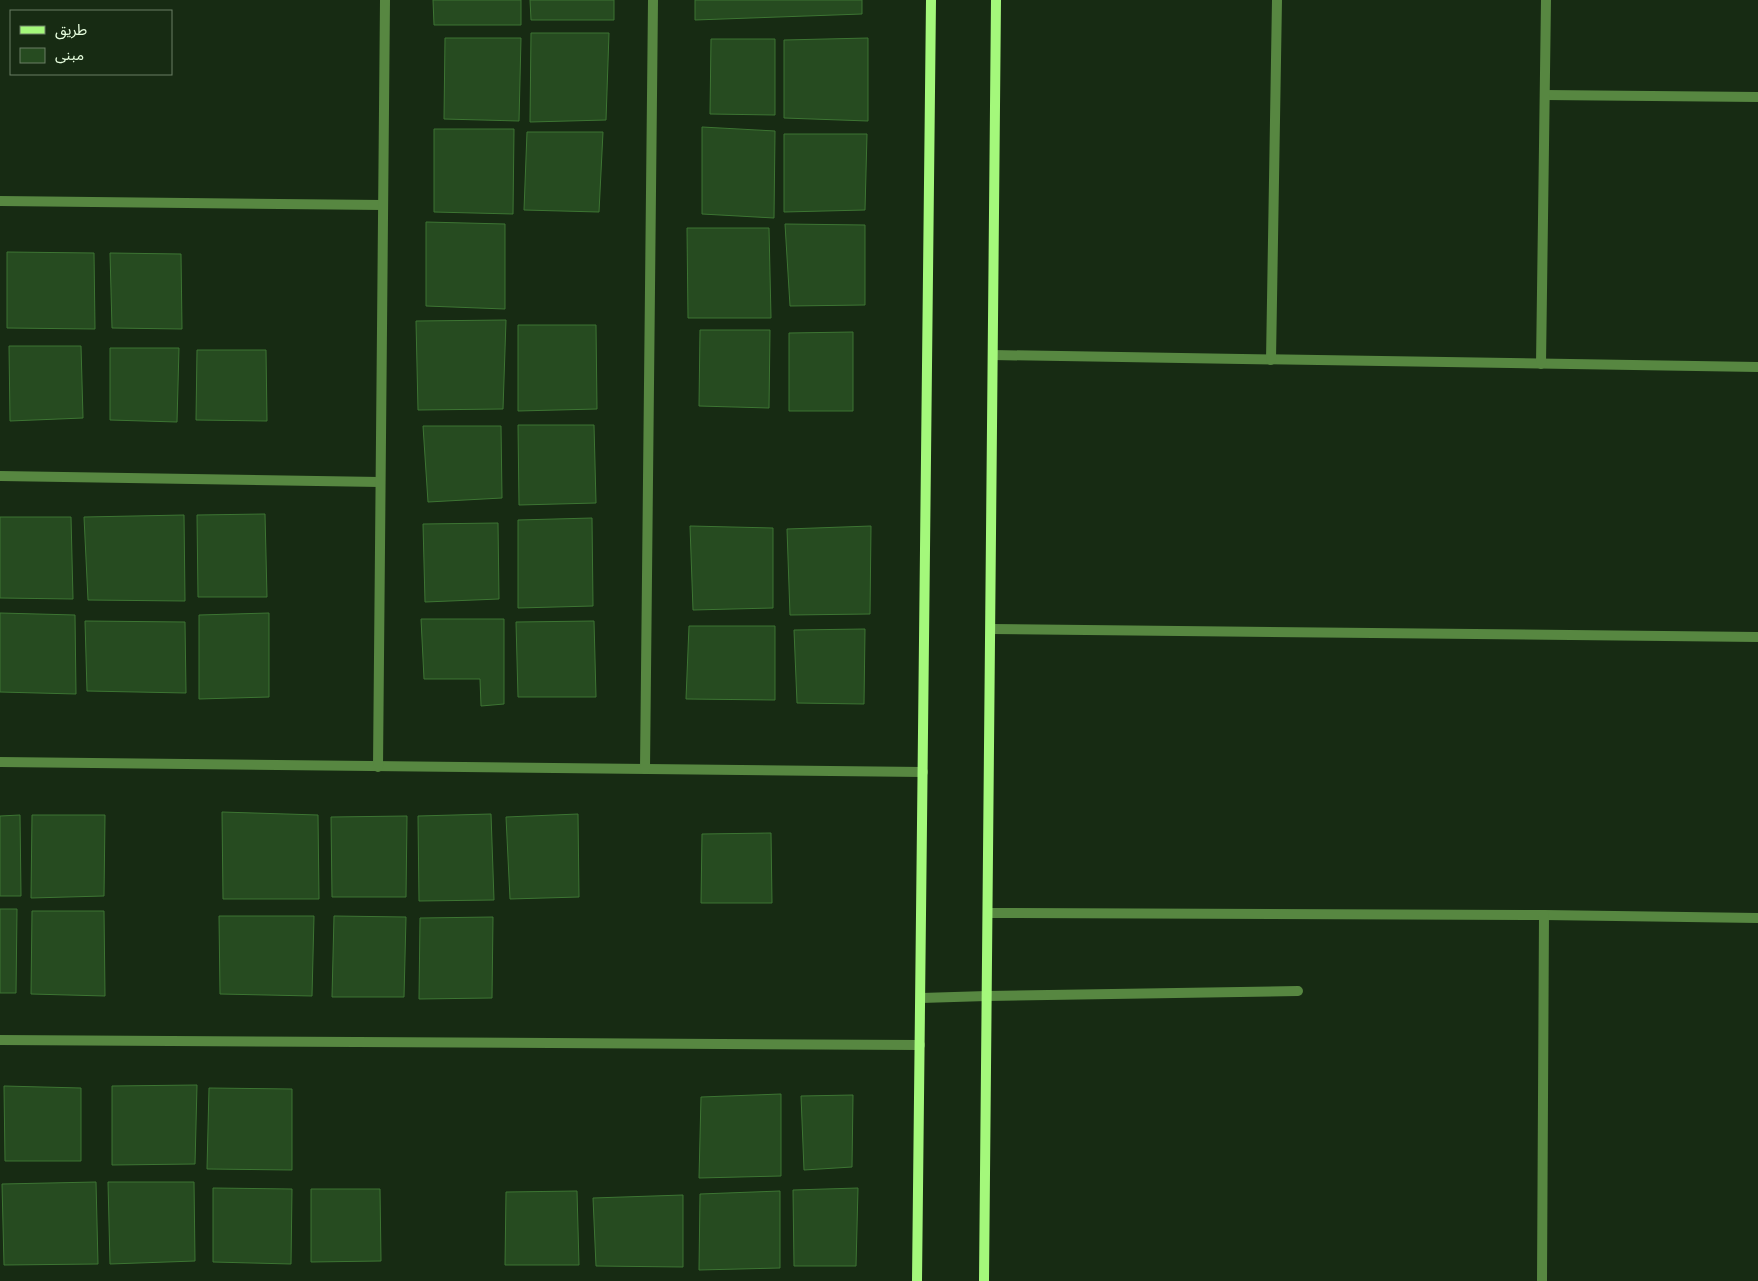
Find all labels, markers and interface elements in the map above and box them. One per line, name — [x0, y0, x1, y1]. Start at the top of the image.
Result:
legend — [10, 10, 172, 75]
text: طريق — [55, 20, 87, 40]
text: مبنى — [55, 45, 84, 64]

